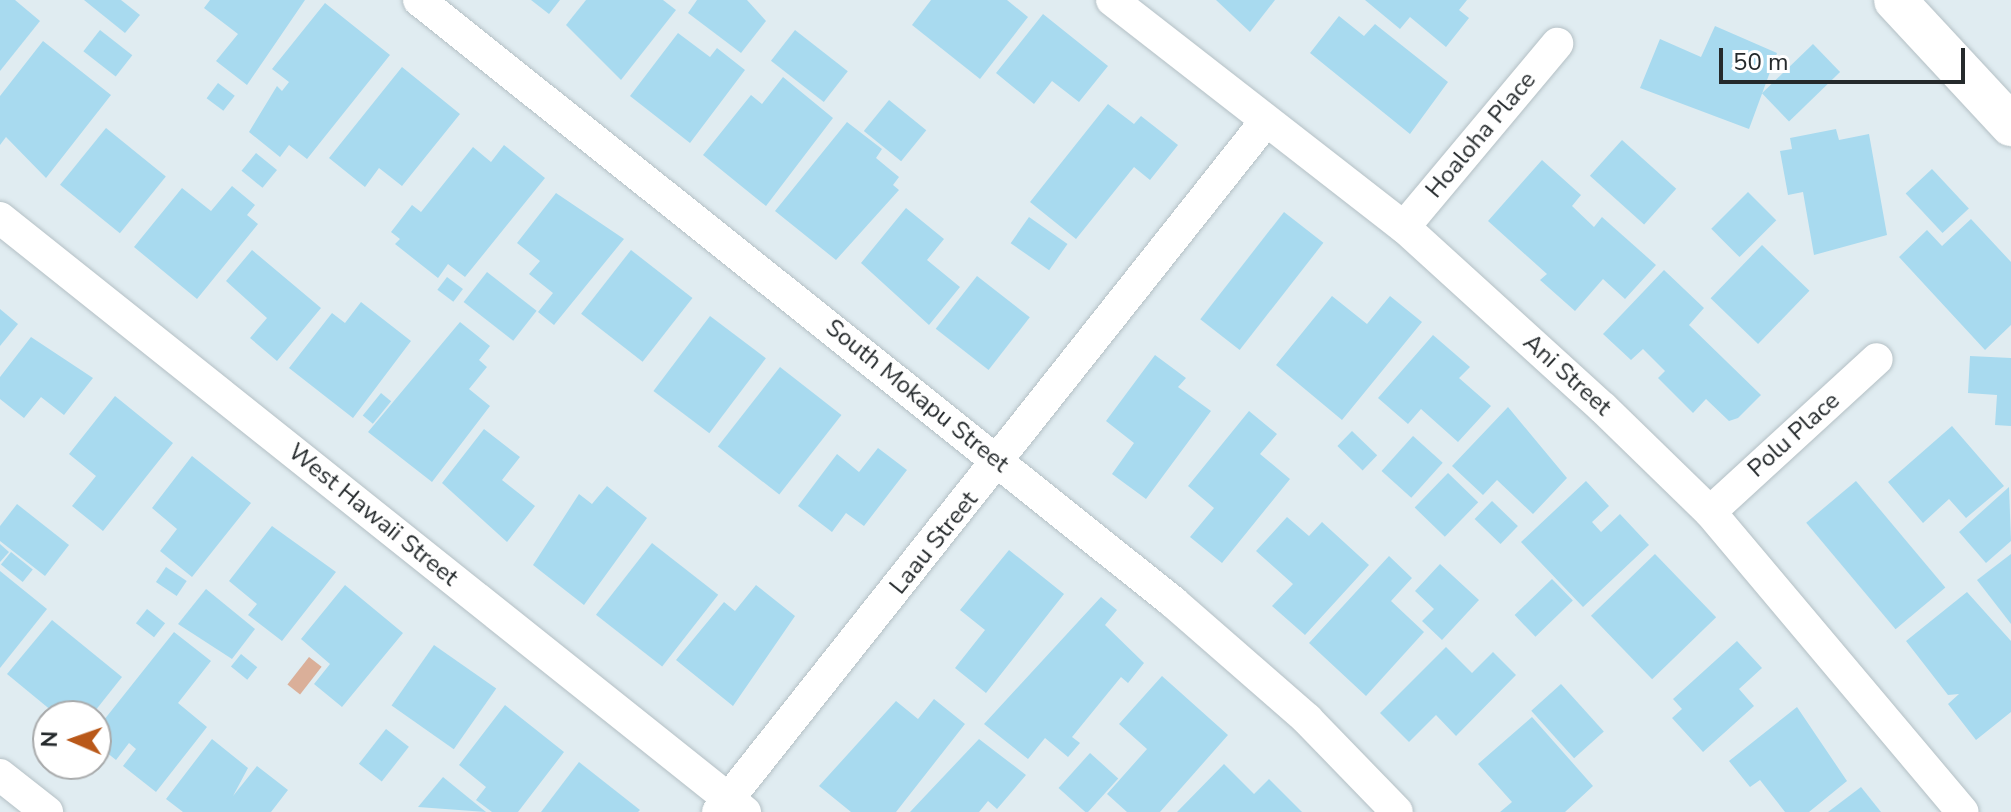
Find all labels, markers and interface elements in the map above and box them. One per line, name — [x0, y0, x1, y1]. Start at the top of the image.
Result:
scale bar — [1723, 32, 1969, 82]
text: 50 m — [1733, 46, 1789, 78]
street label: Hoaloha Place — [1420, 66, 1542, 204]
street label: South Mokapu Street — [820, 313, 1014, 479]
street label: Ani Street — [1517, 328, 1617, 422]
street label: Polu Place — [1742, 386, 1846, 484]
street label: West Hawaii Street — [282, 438, 464, 592]
street label: Laau Street — [884, 486, 984, 600]
north arrow — [32, 700, 112, 780]
text: N — [35, 730, 65, 748]

